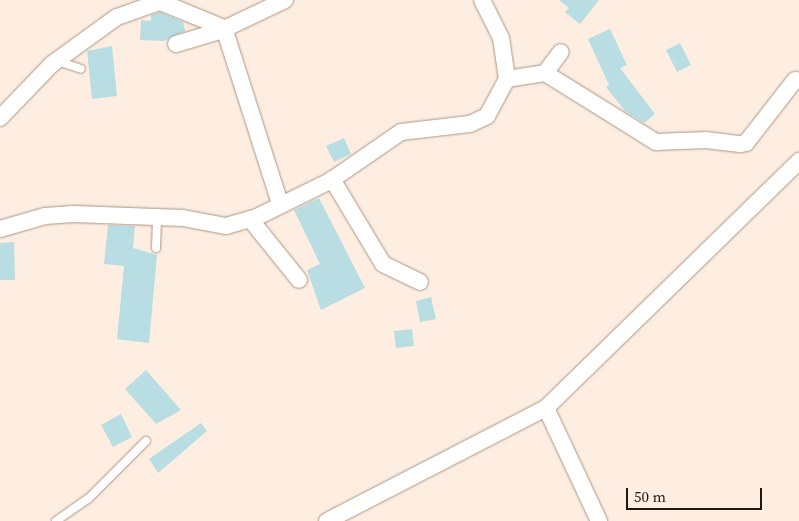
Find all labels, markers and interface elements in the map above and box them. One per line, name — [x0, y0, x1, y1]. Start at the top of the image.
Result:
scale bar — [629, 478, 765, 510]
text: 50 m — [634, 486, 666, 507]

